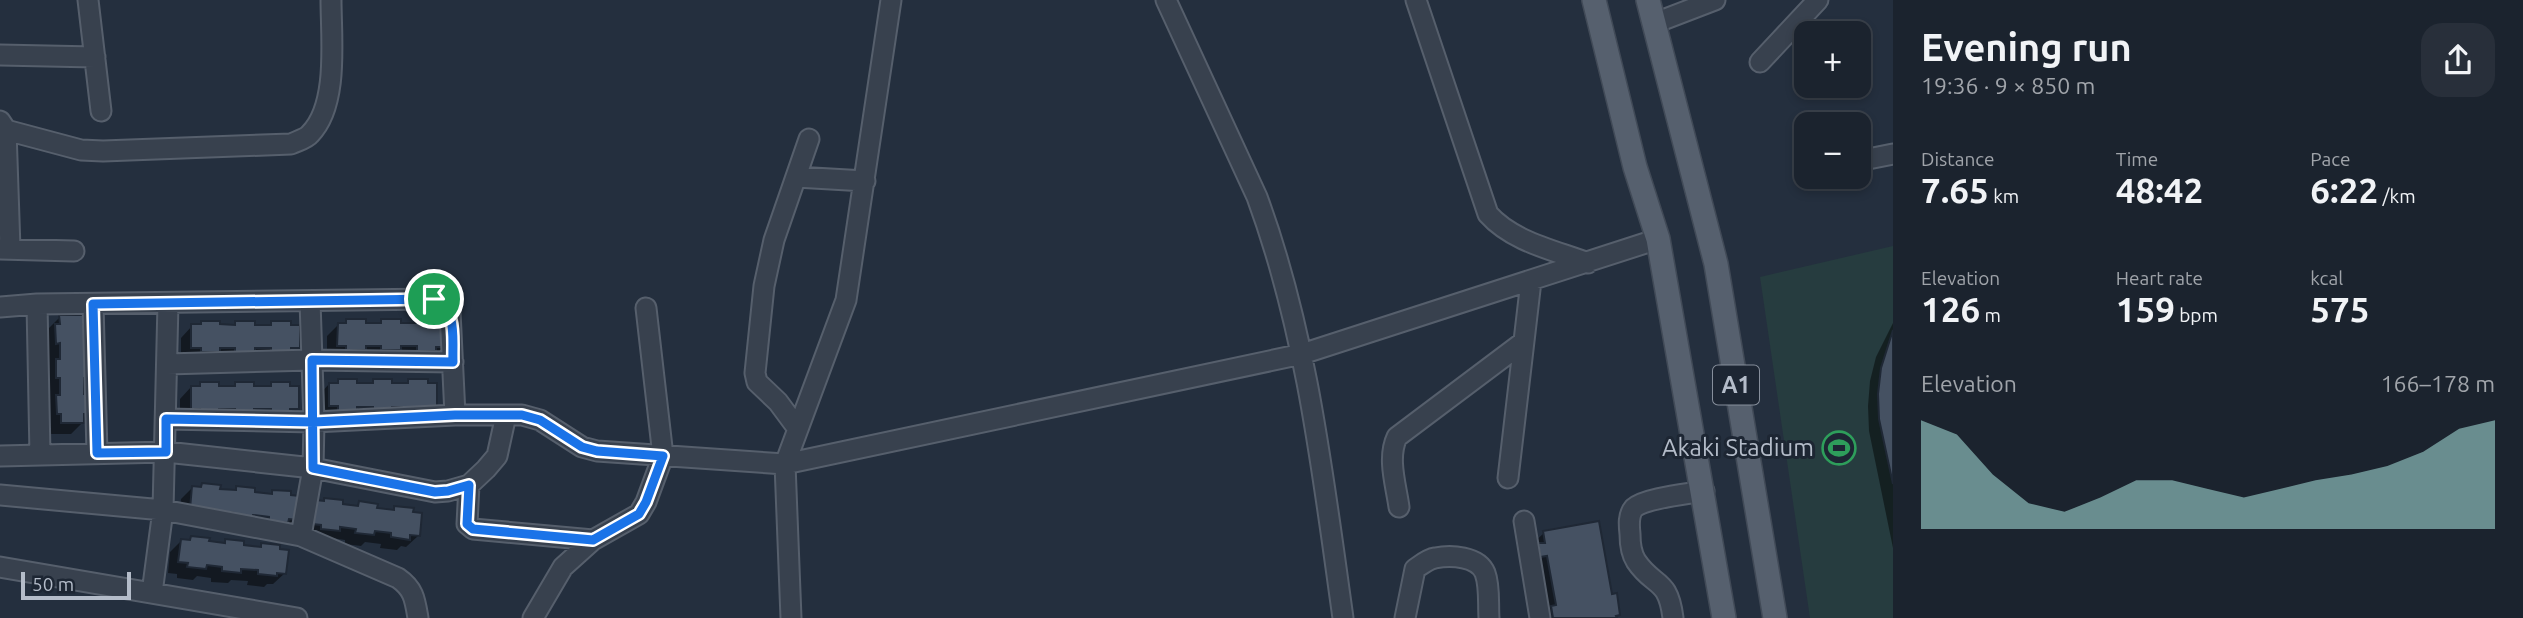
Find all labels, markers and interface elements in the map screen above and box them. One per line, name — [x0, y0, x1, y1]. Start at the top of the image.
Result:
map controls — [1794, 21, 1871, 189]
button: + — [1794, 21, 1871, 98]
button: share — [2421, 23, 2495, 97]
text: Evening run — [1921, 26, 2132, 68]
text: 19:36 · 9 × 850 m — [1921, 73, 2095, 98]
button: − — [1794, 112, 1871, 189]
text: Distance — [1921, 148, 1995, 170]
text: Time — [2116, 148, 2158, 170]
text: Pace — [2310, 148, 2351, 170]
text: 7.65 — [1921, 170, 1989, 210]
text: 48:42 — [2116, 170, 2203, 210]
text: 6:22 — [2310, 170, 2378, 210]
text: km — [1989, 185, 2019, 207]
text: /km — [2378, 185, 2416, 207]
text: Elevation — [1921, 267, 2000, 289]
text: Heart rate — [2116, 267, 2203, 289]
text: kcal — [2310, 267, 2343, 289]
pin — [404, 269, 464, 329]
icon: arrive — [415, 280, 453, 318]
text: 126 — [1921, 289, 1980, 329]
text: 159 — [2116, 289, 2175, 329]
text: 575 — [2310, 289, 2370, 329]
text: m — [1980, 304, 2001, 326]
text: bpm — [2175, 304, 2218, 326]
road number: A1 — [1713, 366, 1759, 404]
text: Elevation — [1921, 371, 2017, 396]
text: 166–178 m — [2381, 371, 2495, 396]
sports icon: Akaki Stadium — [1820, 429, 1858, 467]
place label: Akaki Stadium — [1662, 434, 1814, 461]
scale bar — [21, 569, 131, 601]
text: 50 m — [32, 573, 74, 595]

